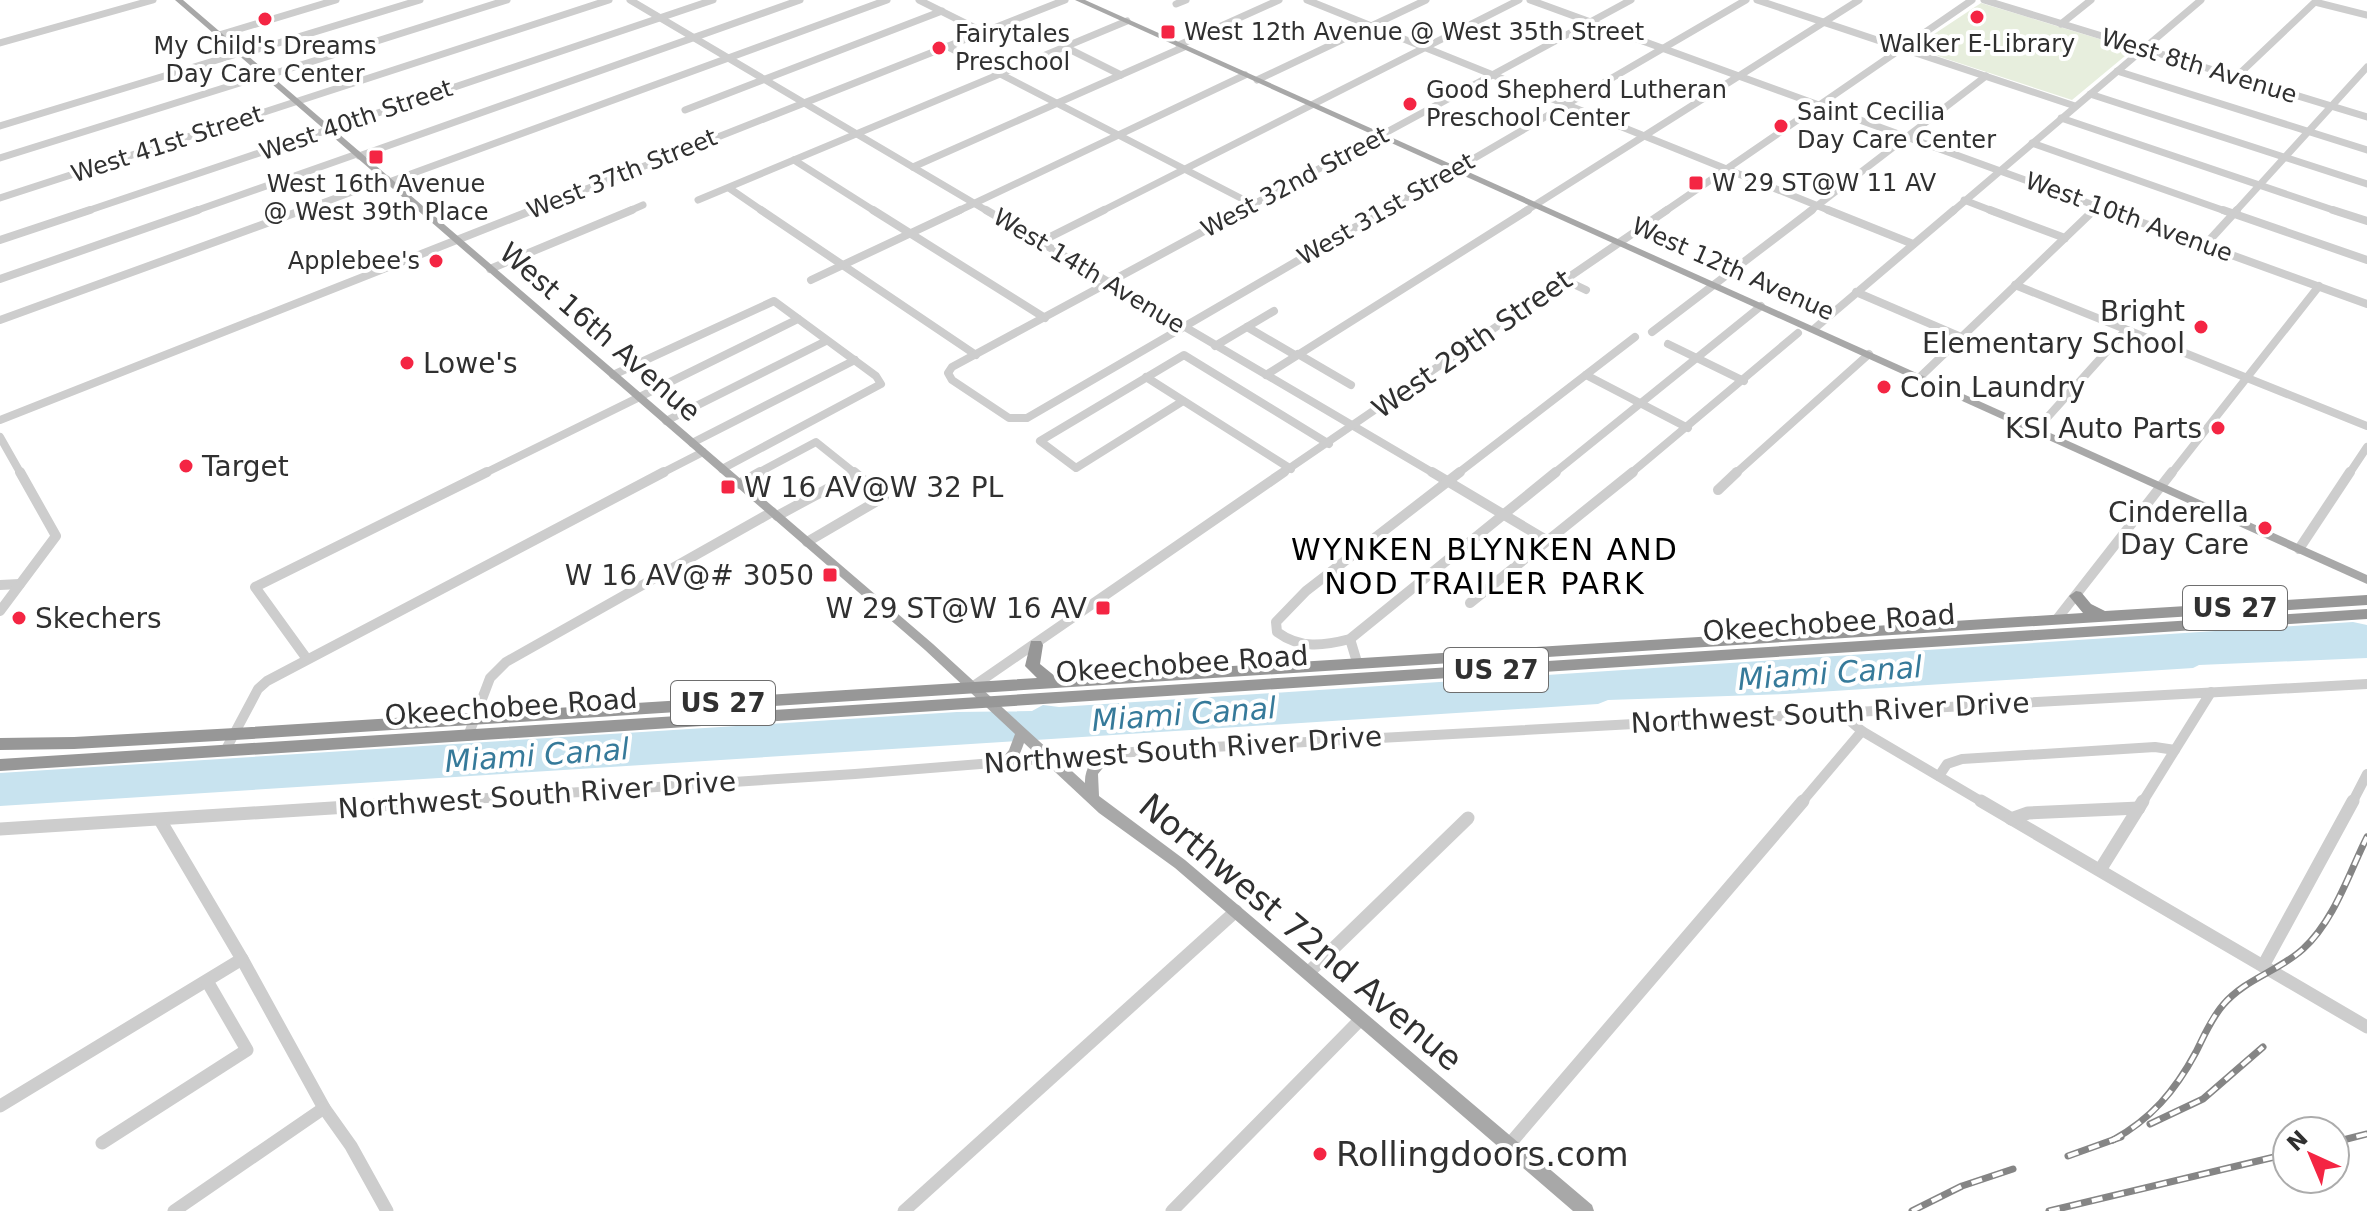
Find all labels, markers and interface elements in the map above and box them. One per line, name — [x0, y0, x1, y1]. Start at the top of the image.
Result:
marker: Walker E-Library — [1968, 8, 1986, 26]
marker: My Child's Dreams Day Care Center — [256, 10, 274, 28]
place label: West 12th Avenue @ West 35th Street — [1184, 18, 1644, 46]
place label: Fairytales Preschool — [955, 20, 1070, 76]
marker: West 12th Avenue @ West 35th Street — [1159, 23, 1177, 41]
street label: West 8th Avenue — [2098, 23, 2300, 109]
place label: Walker E-Library — [1879, 30, 2075, 58]
place label: My Child's Dreams Day Care Center — [154, 32, 376, 88]
marker: Fairytales Preschool — [930, 39, 948, 57]
street label: West 40th Street — [256, 74, 456, 166]
place label: Good Shepherd Lutheran Preschool Center — [1426, 76, 1727, 132]
marker: Good Shepherd Lutheran Preschool Center — [1401, 95, 1419, 113]
place label: Saint Cecilia Day Care Center — [1797, 98, 1996, 154]
street label: West 41st Street — [68, 100, 266, 188]
marker: Saint Cecilia Day Care Center — [1772, 117, 1790, 135]
street label: West 32nd Street — [1197, 121, 1393, 243]
street label: West 37th Street — [523, 123, 721, 225]
street label: West 31st Street — [1293, 147, 1479, 271]
marker: West 16th Avenue @ West 39th Place — [367, 148, 385, 166]
street label: West 10th Avenue — [2022, 166, 2236, 268]
place label: W 29 ST@W 11 AV — [1712, 169, 1937, 197]
place label: West 16th Avenue @ West 39th Place — [264, 170, 488, 226]
marker: W 29 ST@W 11 AV — [1687, 174, 1705, 192]
street label: West 14th Avenue — [988, 203, 1190, 339]
street label: West 12th Avenue — [1627, 212, 1839, 326]
street label: West 16th Avenue — [493, 236, 707, 428]
place label: Applebee's — [288, 247, 420, 275]
marker: Applebee's — [427, 252, 445, 270]
street label: West 29th Street — [1366, 263, 1578, 425]
place label: Bright Elementary School — [1922, 295, 2185, 360]
marker: Bright Elementary School — [2192, 318, 2210, 336]
place label: Lowe's — [423, 347, 518, 380]
marker: Lowe's — [398, 354, 416, 372]
place label: Coin Laundry — [1900, 371, 2085, 404]
marker: Coin Laundry — [1875, 378, 1893, 396]
place label: KSI Auto Parts — [2005, 412, 2202, 445]
marker: KSI Auto Parts — [2209, 419, 2227, 437]
place label: Target — [201, 450, 289, 483]
marker: Target — [177, 457, 195, 475]
place label: W 16 AV@W 32 PL — [744, 471, 1004, 504]
marker: W 16 AV@W 32 PL — [719, 478, 737, 496]
place label: Cinderella Day Care — [2108, 496, 2249, 561]
marker: Cinderella Day Care — [2256, 519, 2274, 537]
district label: WYNKEN BLYNKEN AND NOD TRAILER PARK — [1291, 532, 1679, 601]
place label: W 16 AV@# 3050 — [565, 559, 814, 592]
marker: W 16 AV@# 3050 — [821, 566, 839, 584]
road number: US 27 — [2183, 586, 2287, 630]
place label: W 29 ST@W 16 AV — [825, 592, 1087, 625]
street label: Okeechobee Road — [1701, 598, 1957, 648]
marker: W 29 ST@W 16 AV — [1094, 599, 1112, 617]
place label: Skechers — [35, 602, 162, 635]
marker: Skechers — [10, 609, 28, 627]
street label: Okeechobee Road — [1054, 639, 1310, 689]
road number: US 27 — [1444, 648, 1548, 692]
water label: Miami Canal — [1737, 649, 1924, 697]
road number: US 27 — [671, 681, 775, 725]
street label: Okeechobee Road — [383, 682, 639, 732]
street label: Northwest South River Drive — [1630, 686, 2030, 740]
water label: Miami Canal — [1091, 690, 1278, 738]
street label: Northwest South River Drive — [983, 720, 1383, 780]
water label: Miami Canal — [444, 731, 631, 779]
street label: Northwest South River Drive — [337, 765, 737, 825]
street label: Northwest 72nd Avenue — [1131, 785, 1471, 1079]
north arrow — [2271, 1115, 2351, 1195]
text: N — [2282, 1126, 2313, 1156]
place label: Rollingdoors.com — [1336, 1134, 1629, 1174]
marker: Rollingdoors.com — [1311, 1145, 1329, 1163]

